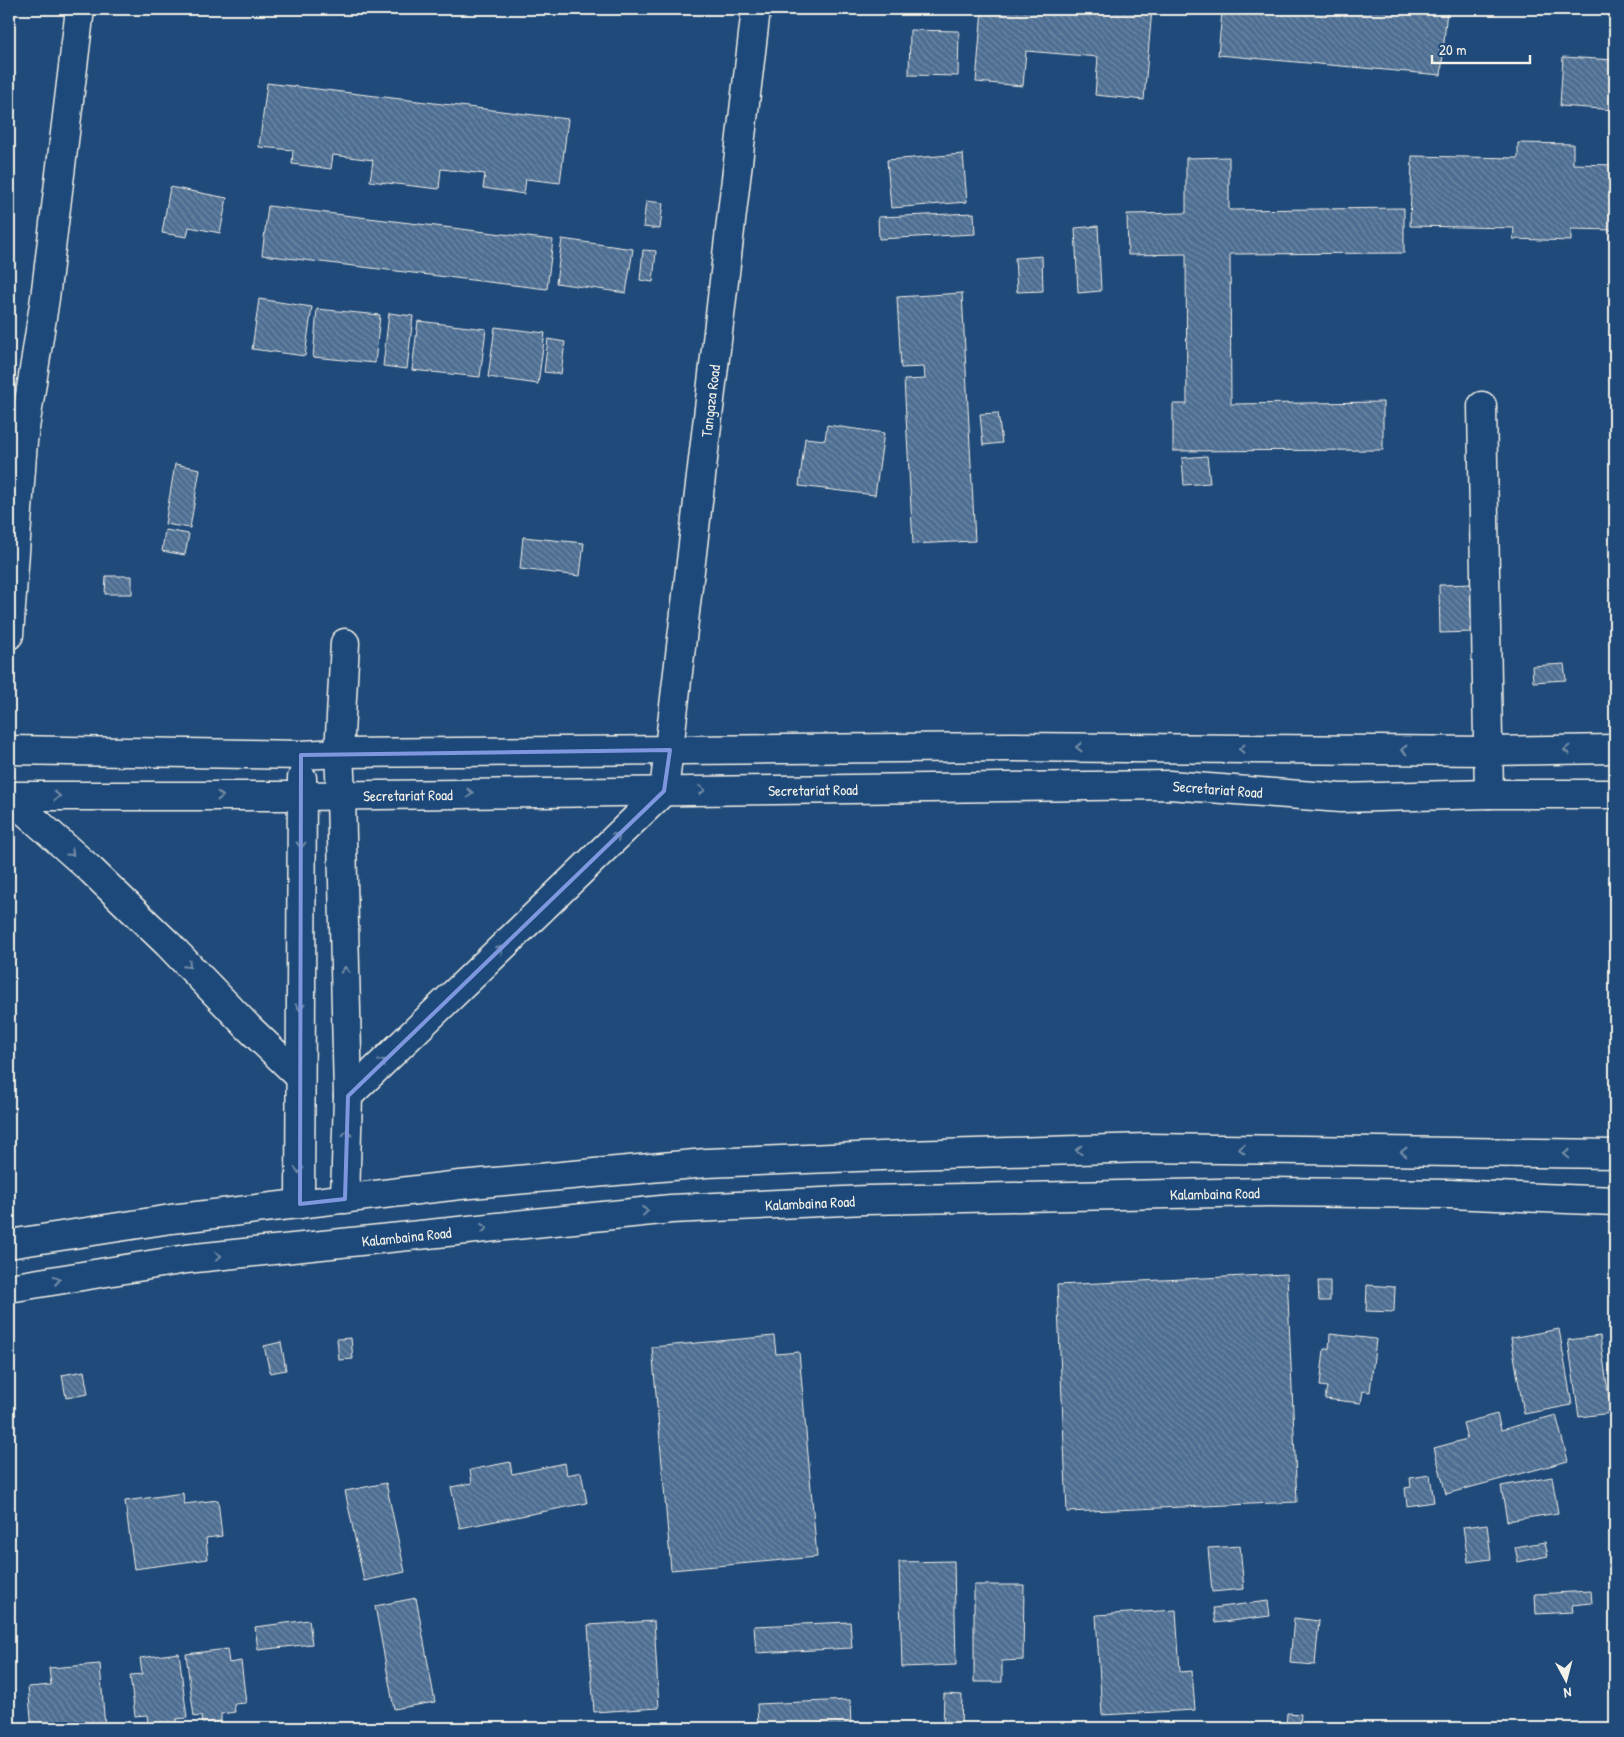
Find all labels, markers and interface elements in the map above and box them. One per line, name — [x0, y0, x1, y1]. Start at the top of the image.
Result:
scale bar — [1432, 32, 1529, 64]
text: 20 m — [1439, 39, 1466, 60]
street label: Tangaza Road — [695, 363, 725, 438]
one-way arrow — [1075, 742, 1082, 752]
one-way arrow — [1237, 744, 1245, 754]
one-way arrow — [1562, 744, 1570, 755]
one-way arrow — [1400, 745, 1408, 755]
street label: Secretariat Road — [1172, 775, 1264, 803]
street label: Secretariat Road — [768, 778, 858, 801]
street label: Secretariat Road — [363, 784, 453, 806]
one-way arrow — [699, 785, 707, 795]
one-way arrow — [466, 788, 474, 798]
one-way arrow — [54, 791, 62, 801]
one-way arrow — [216, 791, 224, 801]
one-way arrow — [611, 833, 620, 842]
one-way arrow — [296, 841, 307, 849]
one-way arrow — [66, 847, 75, 856]
one-way arrow — [495, 946, 504, 955]
one-way arrow — [182, 959, 191, 968]
one-way arrow — [340, 966, 350, 974]
one-way arrow — [295, 1004, 305, 1011]
one-way arrow — [378, 1059, 387, 1068]
one-way arrow — [342, 1128, 352, 1136]
one-way arrow — [1237, 1144, 1245, 1155]
one-way arrow — [1075, 1145, 1082, 1155]
one-way arrow — [1400, 1147, 1408, 1157]
one-way arrow — [1562, 1149, 1570, 1159]
one-way arrow — [294, 1166, 305, 1174]
street label: Kalambaina Road — [1170, 1182, 1260, 1204]
street label: Kalambaina Road — [764, 1190, 856, 1215]
one-way arrow — [641, 1206, 649, 1217]
street label: Kalambaina Road — [361, 1221, 452, 1251]
one-way arrow — [480, 1223, 488, 1234]
one-way arrow — [214, 1251, 222, 1262]
one-way arrow — [53, 1276, 61, 1286]
north arrow — [1542, 1654, 1592, 1704]
text: N — [1562, 1684, 1573, 1703]

